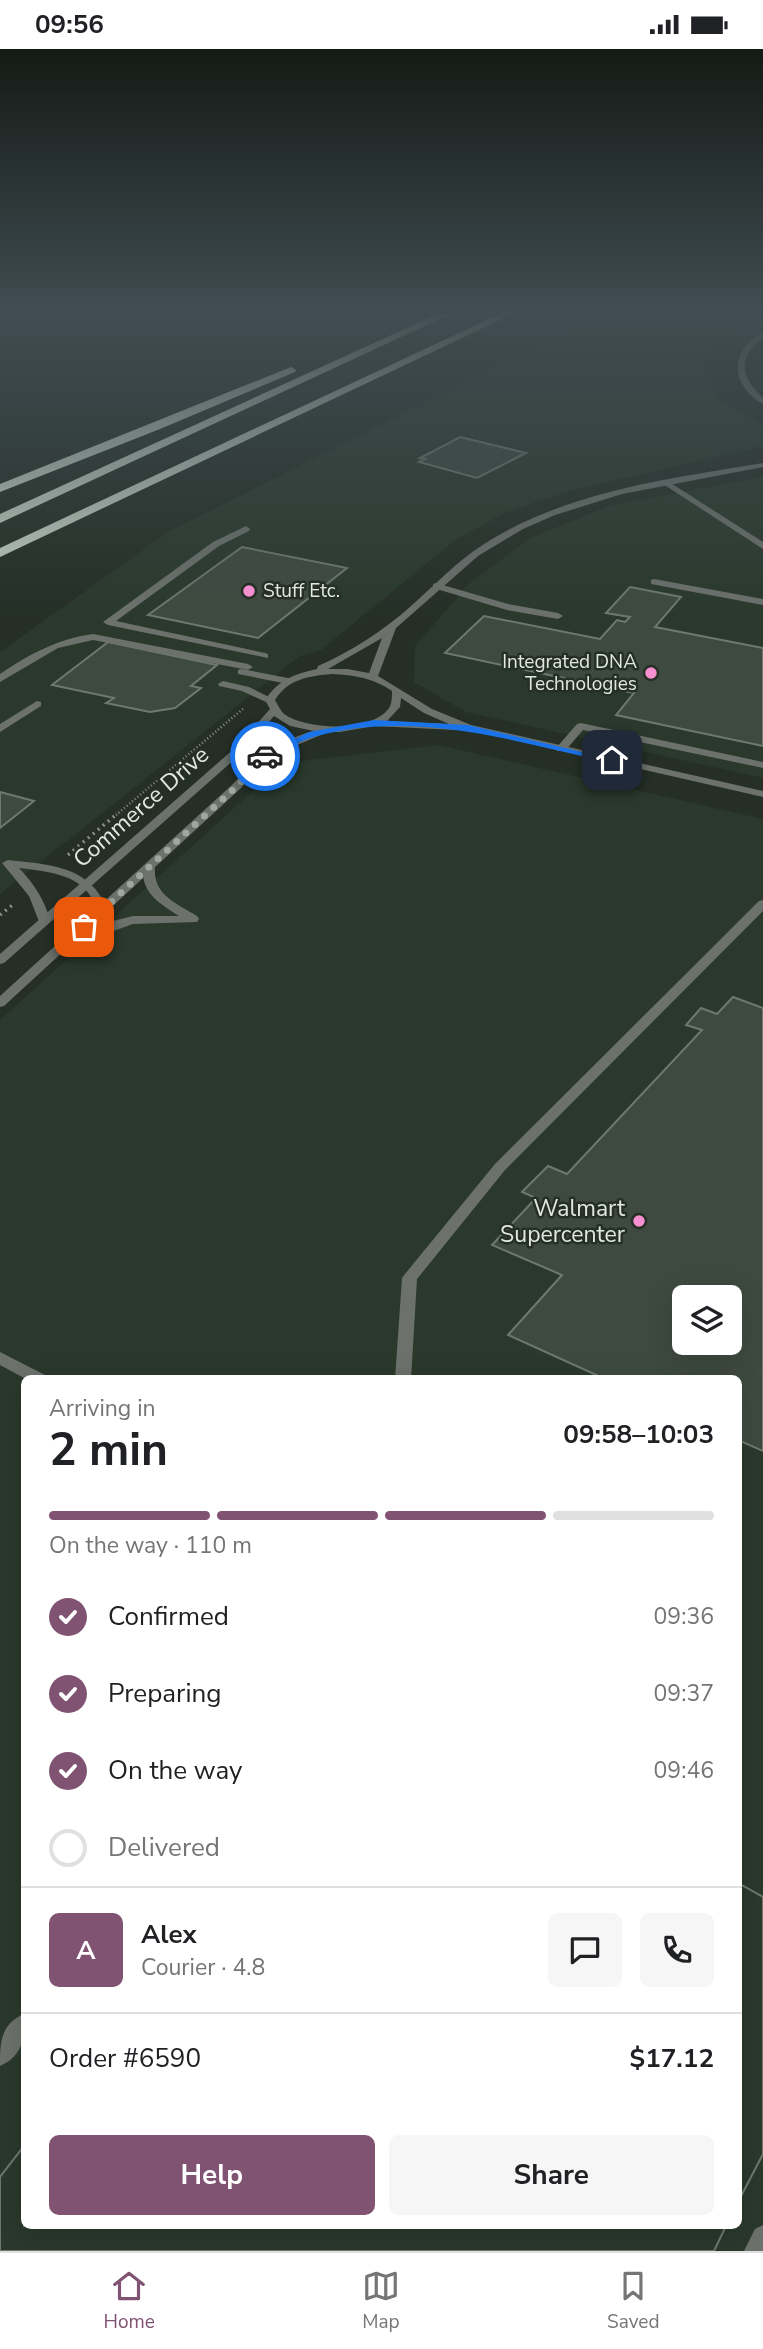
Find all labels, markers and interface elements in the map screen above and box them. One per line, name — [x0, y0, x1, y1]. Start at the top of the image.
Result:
text: 09:56 — [35, 7, 104, 42]
place label: Stuff Etc. — [263, 578, 340, 604]
marker: Stuff Etc. — [241, 583, 257, 599]
place label: Integrated DNA Technologies — [502, 649, 637, 697]
marker: Integrated DNA Technologies — [643, 665, 659, 681]
courier — [230, 721, 300, 791]
pin — [582, 730, 642, 790]
icon: car — [246, 737, 284, 775]
street label: Commerce Drive — [67, 739, 215, 875]
icon: home — [593, 741, 631, 779]
pin — [54, 897, 114, 957]
icon: bag — [65, 908, 103, 946]
place label: Walmart Supercenter — [500, 1193, 626, 1250]
marker: Walmart Supercenter — [631, 1213, 647, 1229]
map controls — [672, 1285, 742, 1355]
button: layers — [672, 1285, 742, 1355]
text: Arriving in — [49, 1393, 156, 1424]
text: 09:58–10:03 — [563, 1417, 714, 1452]
text: 2 min — [49, 1418, 168, 1481]
text: On the way · 110 m — [49, 1530, 252, 1561]
icon: check — [49, 1598, 87, 1636]
text: Confirmed — [108, 1599, 229, 1634]
text: 09:36 — [654, 1601, 714, 1632]
icon: check — [49, 1675, 87, 1713]
text: Preparing — [108, 1676, 221, 1711]
text: 09:37 — [654, 1678, 714, 1709]
icon: check — [49, 1752, 87, 1790]
text: On the way — [108, 1753, 242, 1788]
text: 09:46 — [654, 1755, 714, 1786]
text: Delivered — [108, 1830, 220, 1865]
button: chat — [548, 1913, 622, 1987]
button: phone — [640, 1913, 714, 1987]
text: Alex — [141, 1917, 197, 1952]
text: A — [76, 1933, 96, 1968]
text: Courier · 4.8 — [141, 1952, 265, 1983]
text: Order #6590 — [49, 2041, 201, 2076]
text: $17.12 — [630, 2041, 714, 2076]
button: Help — [49, 2135, 375, 2215]
button: Share — [389, 2135, 714, 2215]
tab: Home — [104, 2267, 155, 2335]
tab: Map — [362, 2267, 400, 2335]
tab: Saved — [607, 2267, 659, 2335]

